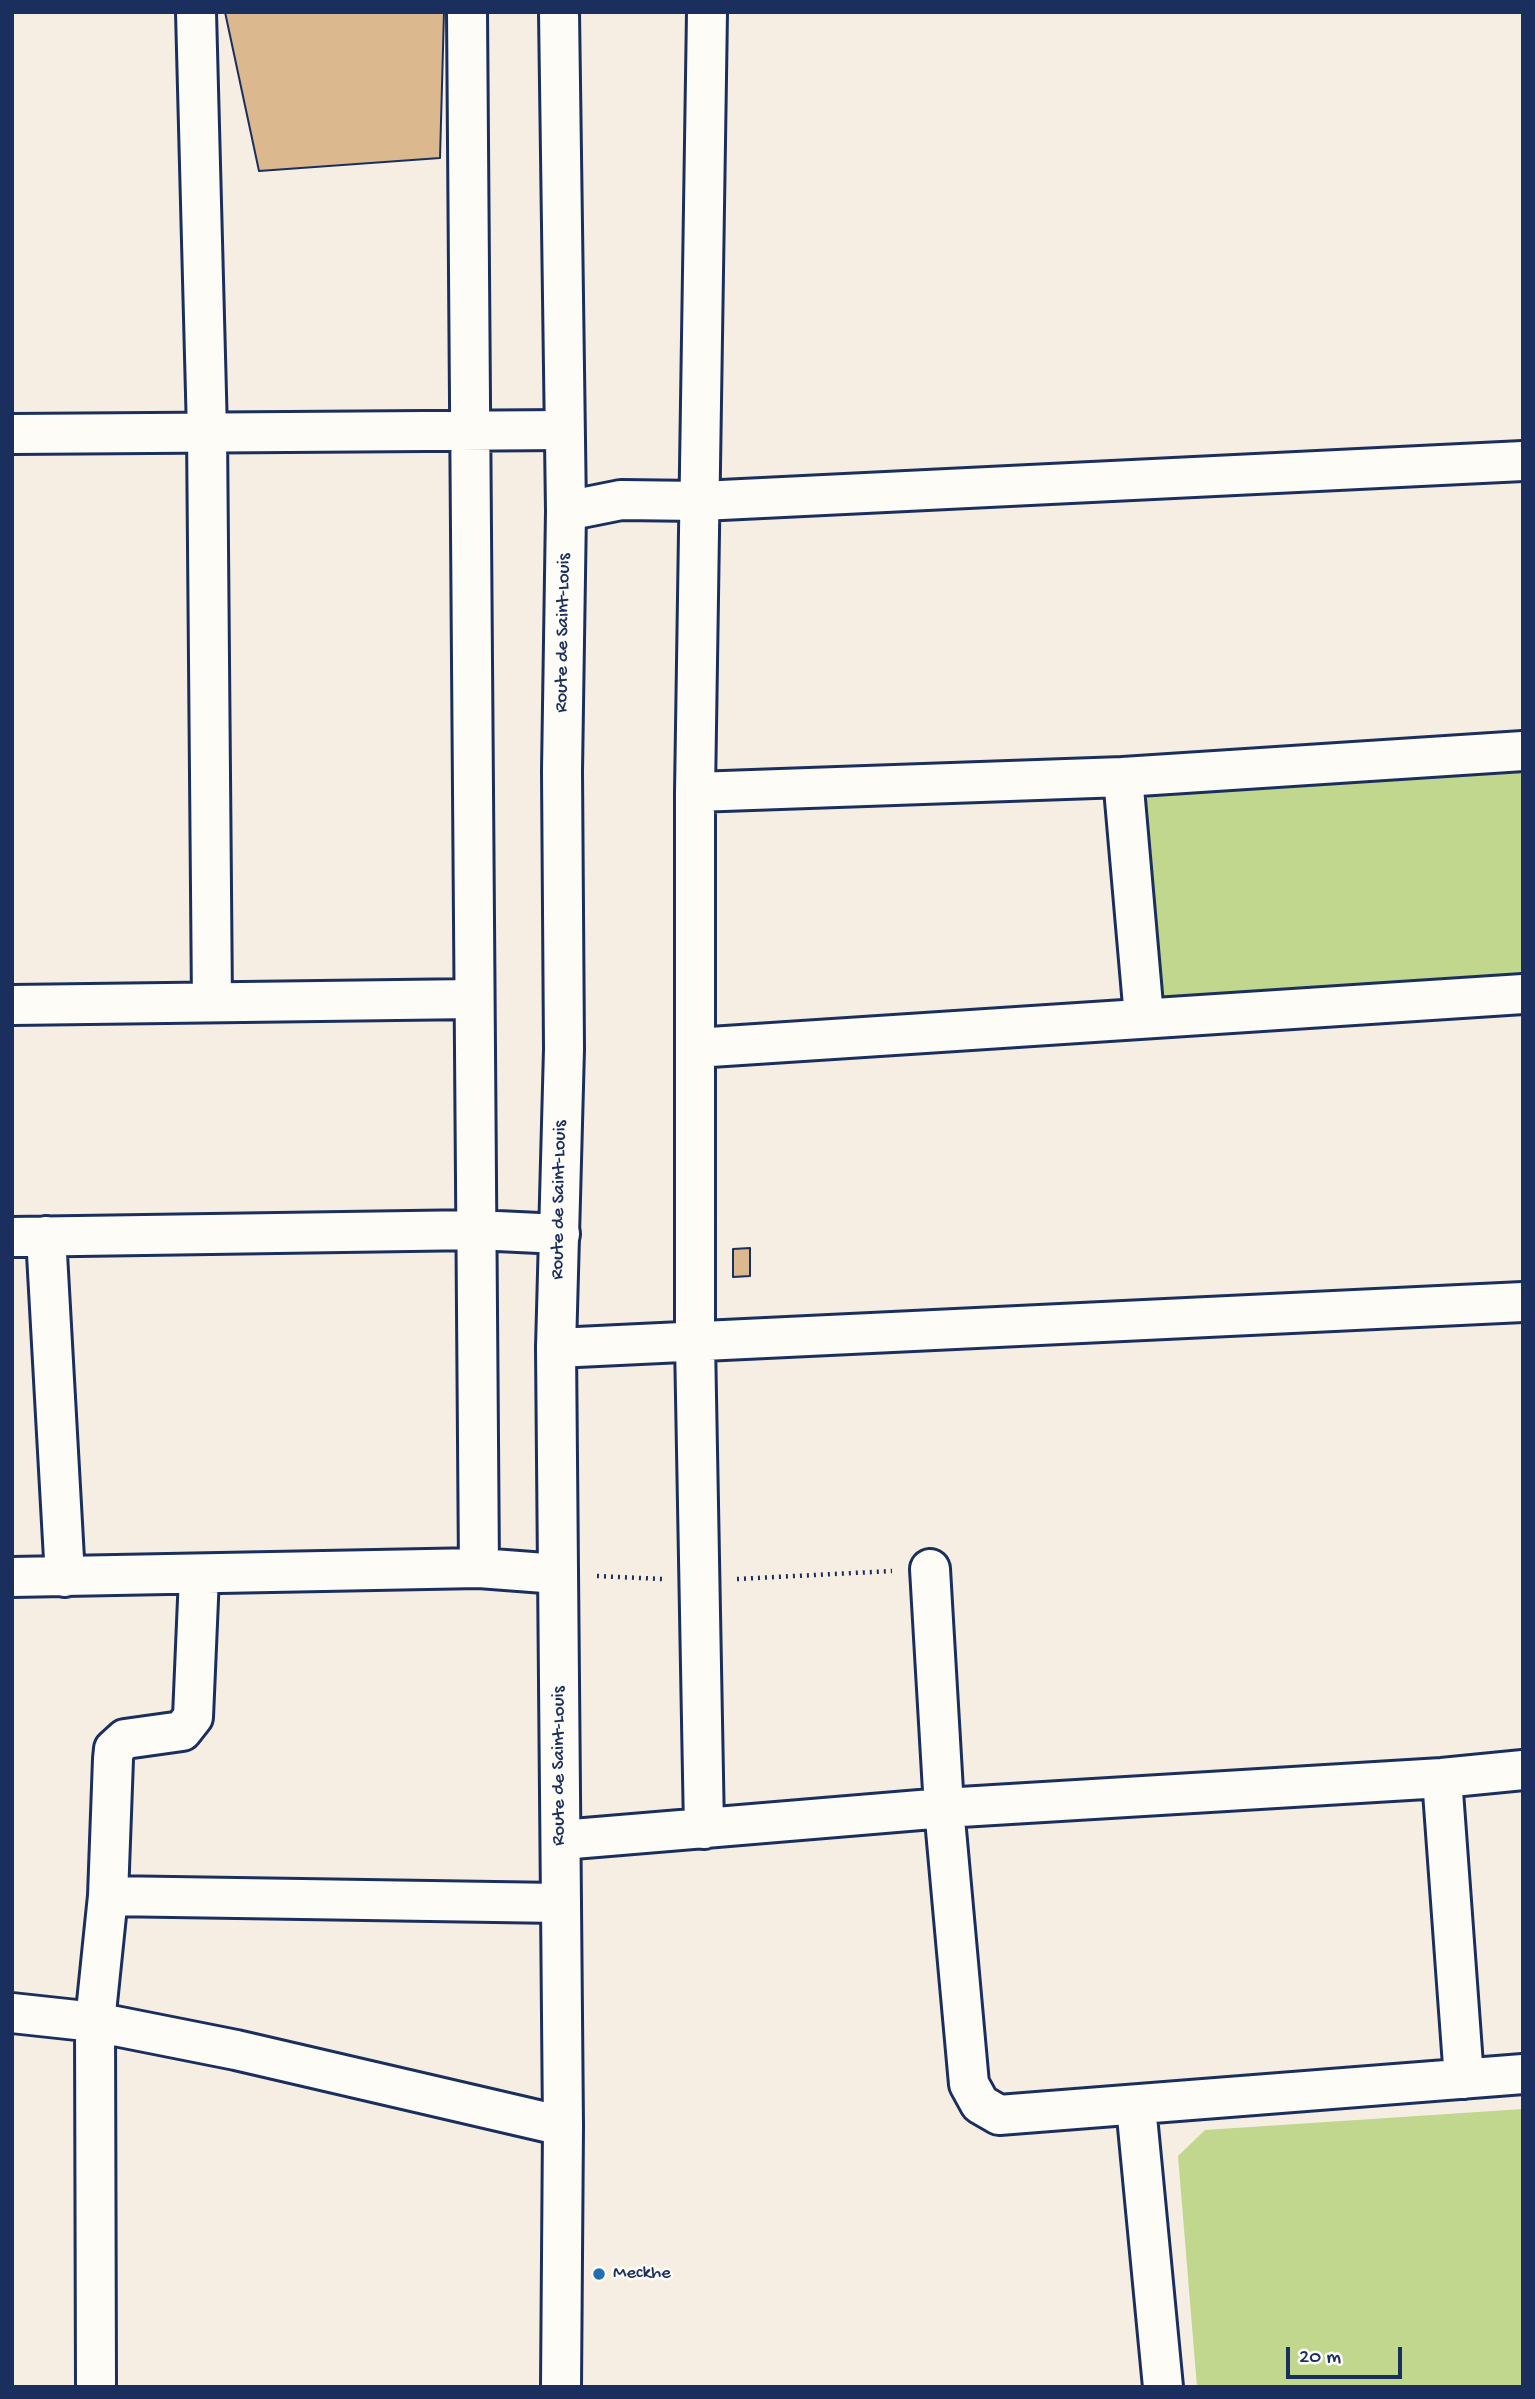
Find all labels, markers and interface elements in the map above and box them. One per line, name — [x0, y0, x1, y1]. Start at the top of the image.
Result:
street label: Route de Saint-Louis — [551, 553, 577, 713]
street label: Route de Saint-Louis — [547, 1120, 573, 1280]
street label: Route de Saint-Louis — [549, 1686, 571, 1846]
place label: Meckhe — [613, 2263, 671, 2285]
marker: Meckhe — [591, 2266, 607, 2282]
scale bar — [1290, 2332, 1406, 2376]
text: 20 m — [1299, 2346, 1341, 2371]

